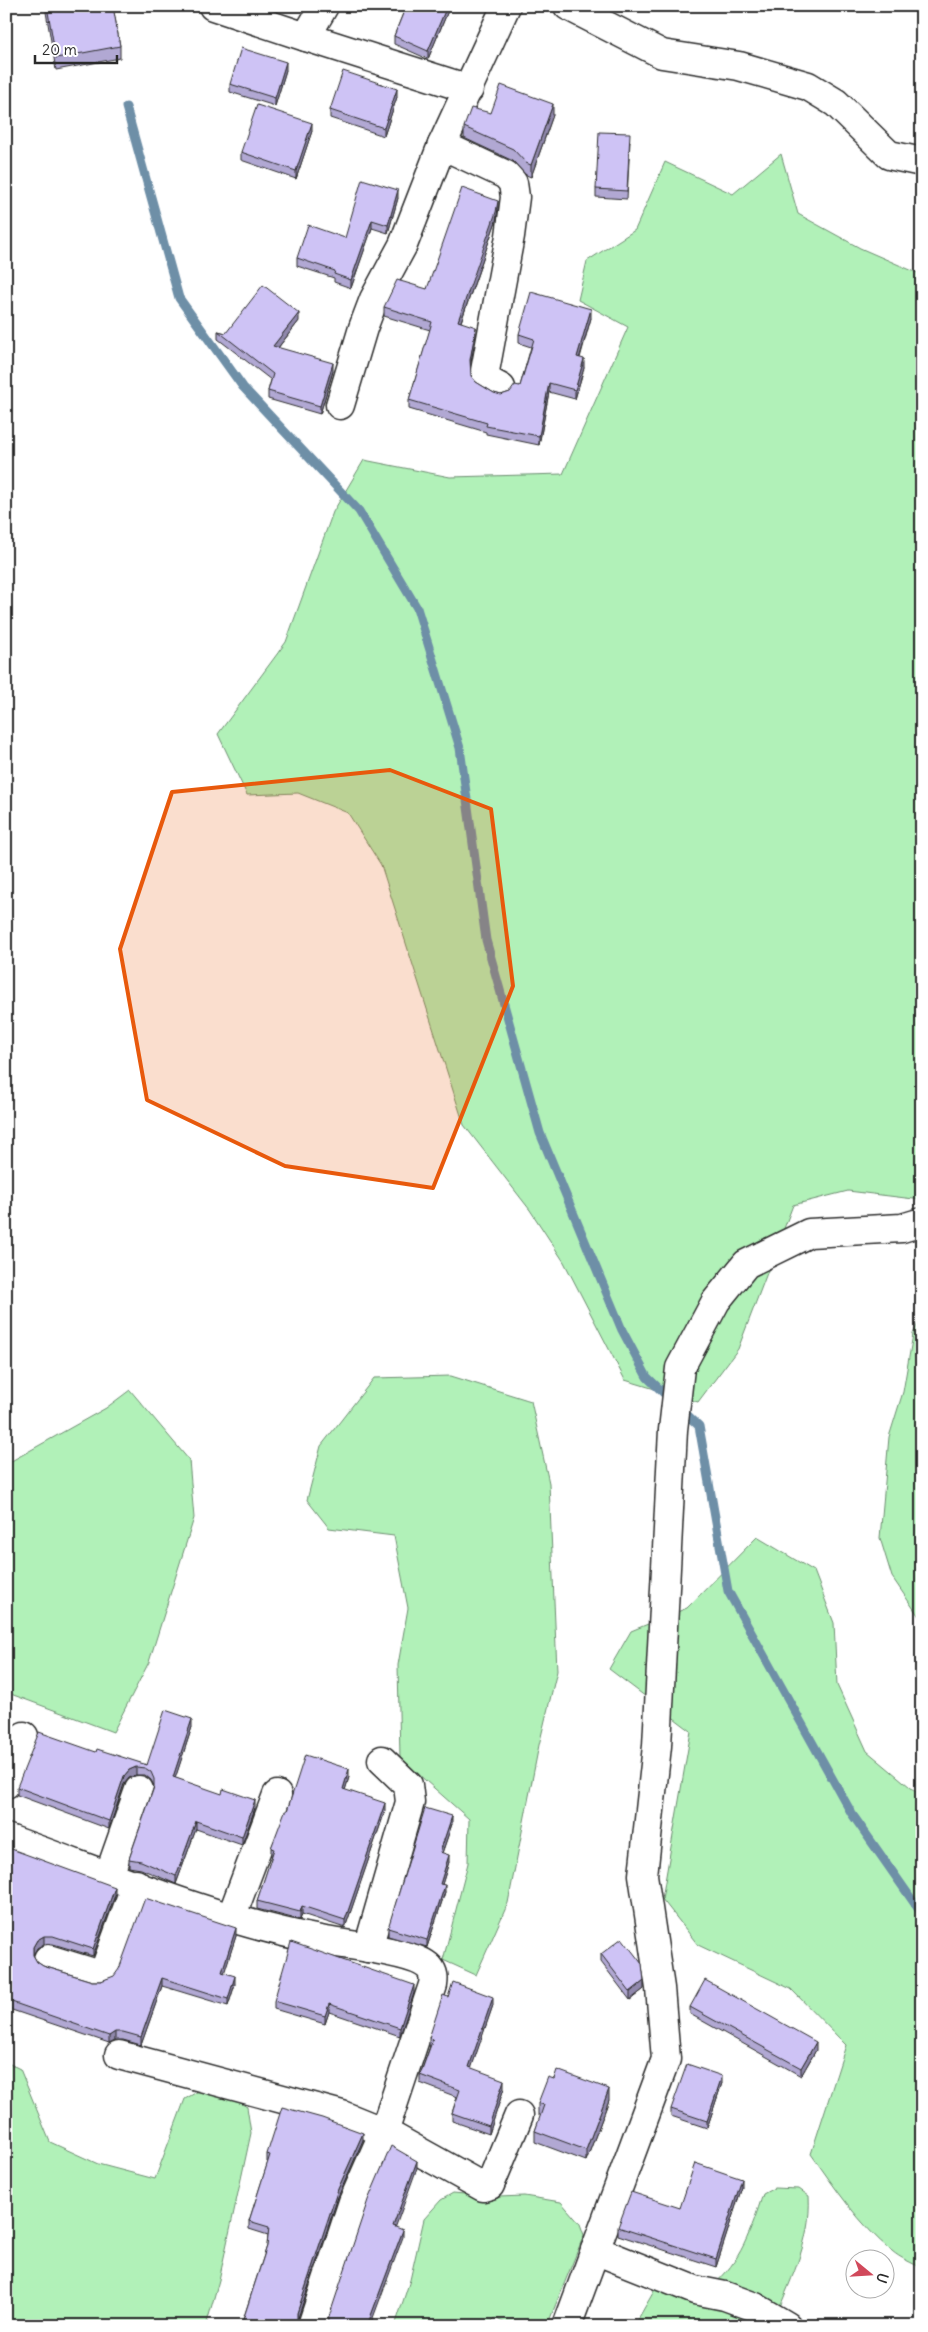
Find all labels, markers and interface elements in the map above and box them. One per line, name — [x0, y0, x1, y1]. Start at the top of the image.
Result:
scale bar — [35, 32, 118, 64]
text: 20 m — [42, 40, 77, 59]
north arrow — [846, 2250, 896, 2300]
text: U — [872, 2271, 892, 2285]

